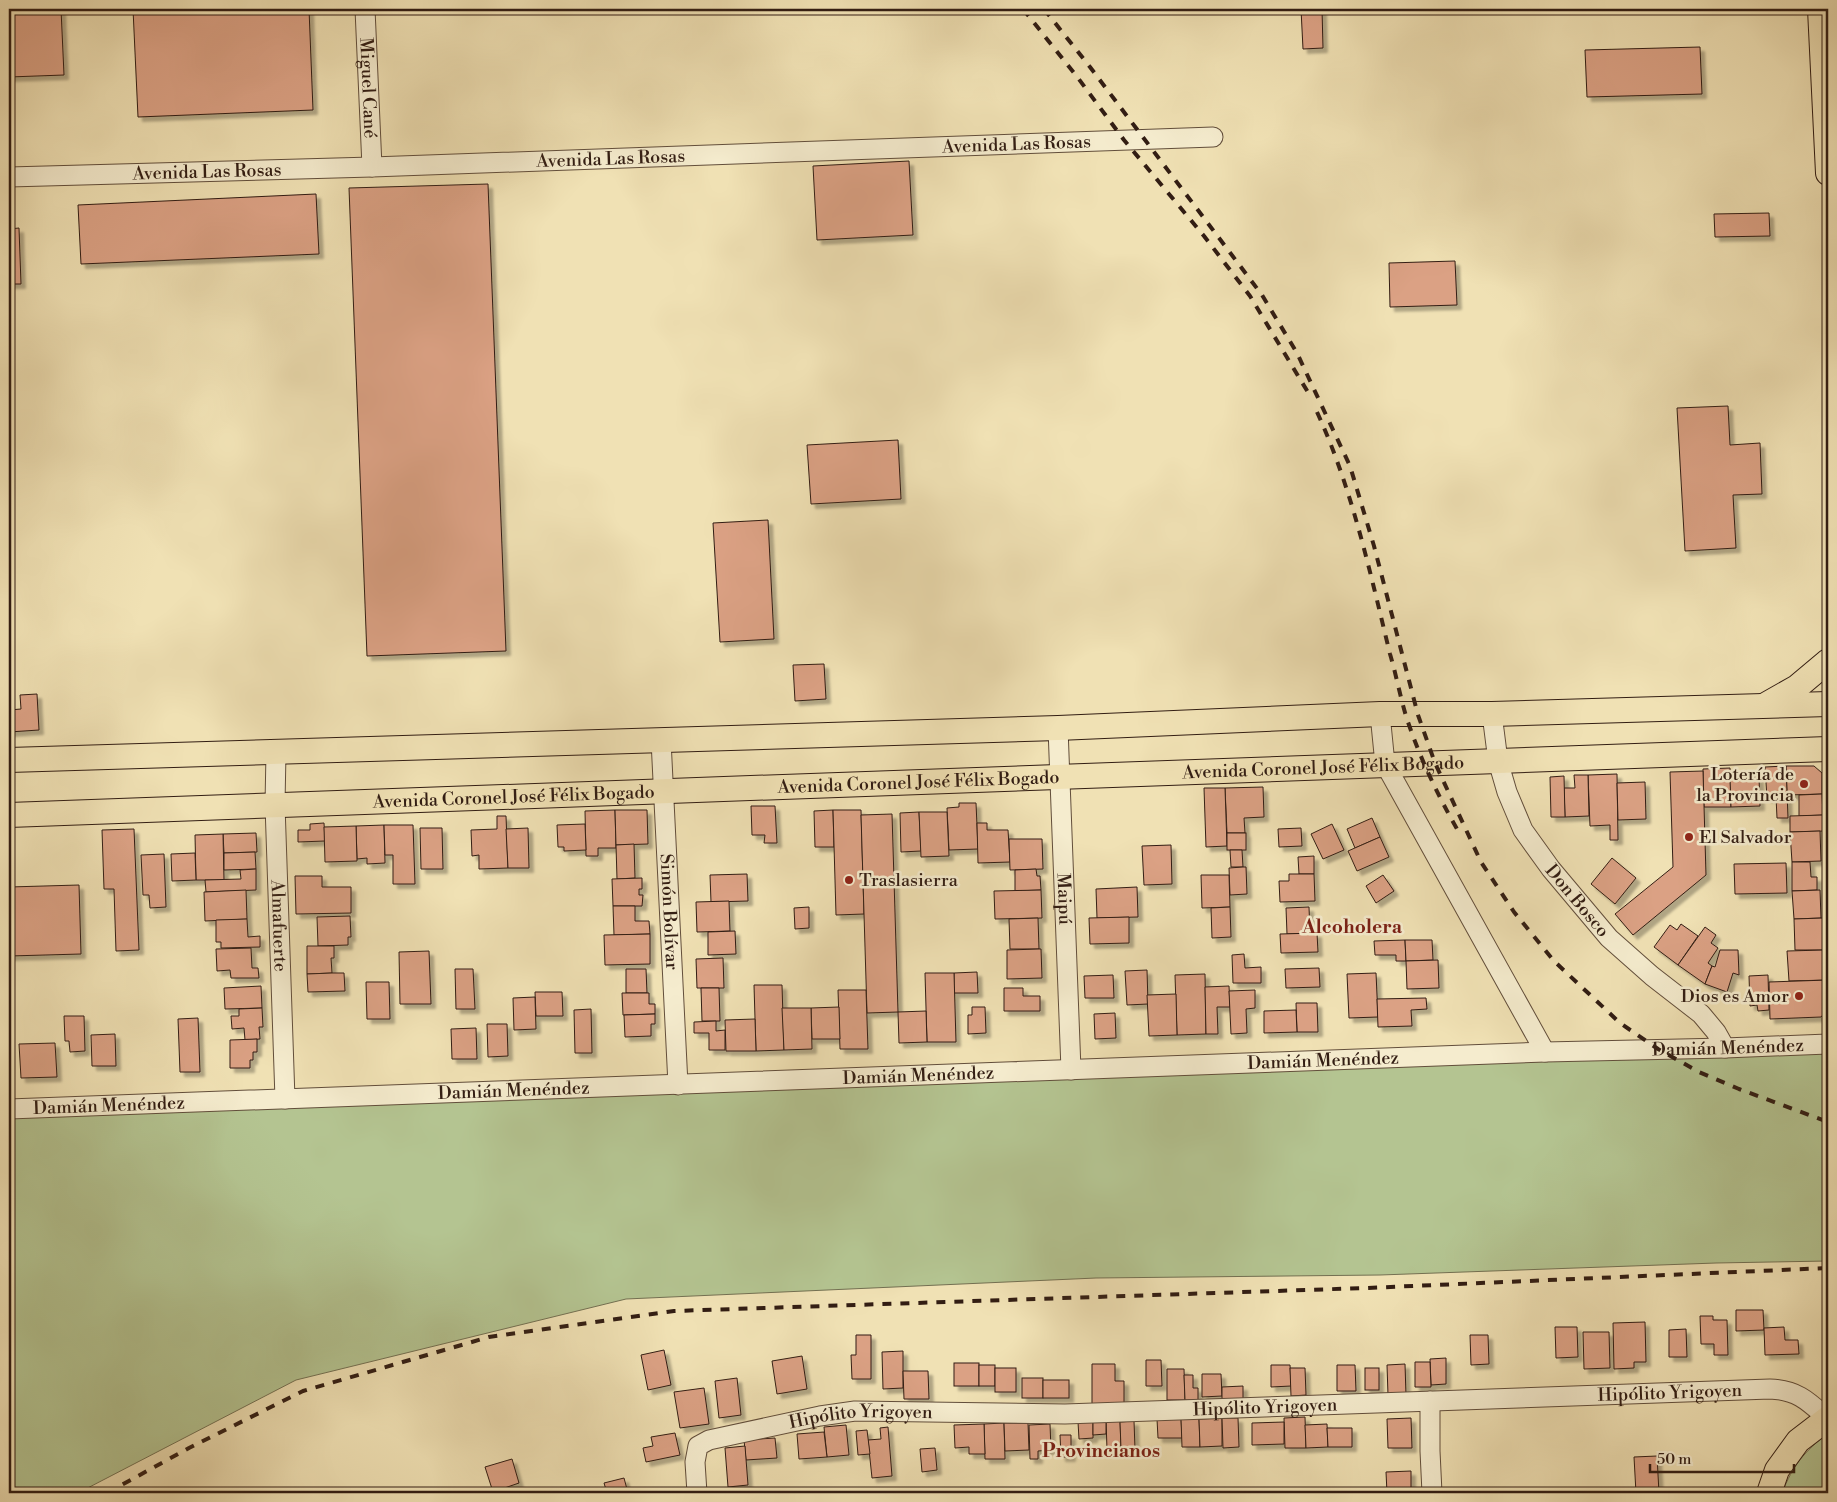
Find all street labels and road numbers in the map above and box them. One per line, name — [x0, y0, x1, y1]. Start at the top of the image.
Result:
street label: Miguel Cané — [354, 37, 382, 139]
street label: Avenida Las Rosas — [941, 130, 1091, 159]
street label: Avenida Las Rosas — [535, 145, 686, 173]
street label: Avenida Las Rosas — [131, 158, 282, 186]
street label: Avenida Coronel José Félix Bogado — [1181, 751, 1464, 784]
street label: Avenida Coronel José Félix Bogado — [776, 766, 1060, 799]
street label: Avenida Coronel José Félix Bogado — [371, 781, 655, 814]
street label: Simón Bolívar — [655, 853, 683, 971]
street label: Don Bosco — [1540, 860, 1614, 942]
street label: Maipú — [1052, 873, 1076, 926]
street label: Almafuerte — [266, 879, 292, 972]
street label: Damián Menéndez — [1652, 1034, 1804, 1062]
street label: Damián Menéndez — [1247, 1046, 1399, 1075]
street label: Damián Menéndez — [842, 1061, 995, 1090]
street label: Damián Menéndez — [437, 1076, 590, 1105]
street label: Damián Menéndez — [33, 1091, 185, 1120]
street label: Hipólito Yrigoyen — [1597, 1379, 1743, 1407]
street label: Hipólito Yrigoyen — [1192, 1393, 1338, 1421]
street label: Hipólito Yrigoyen — [787, 1400, 933, 1434]

